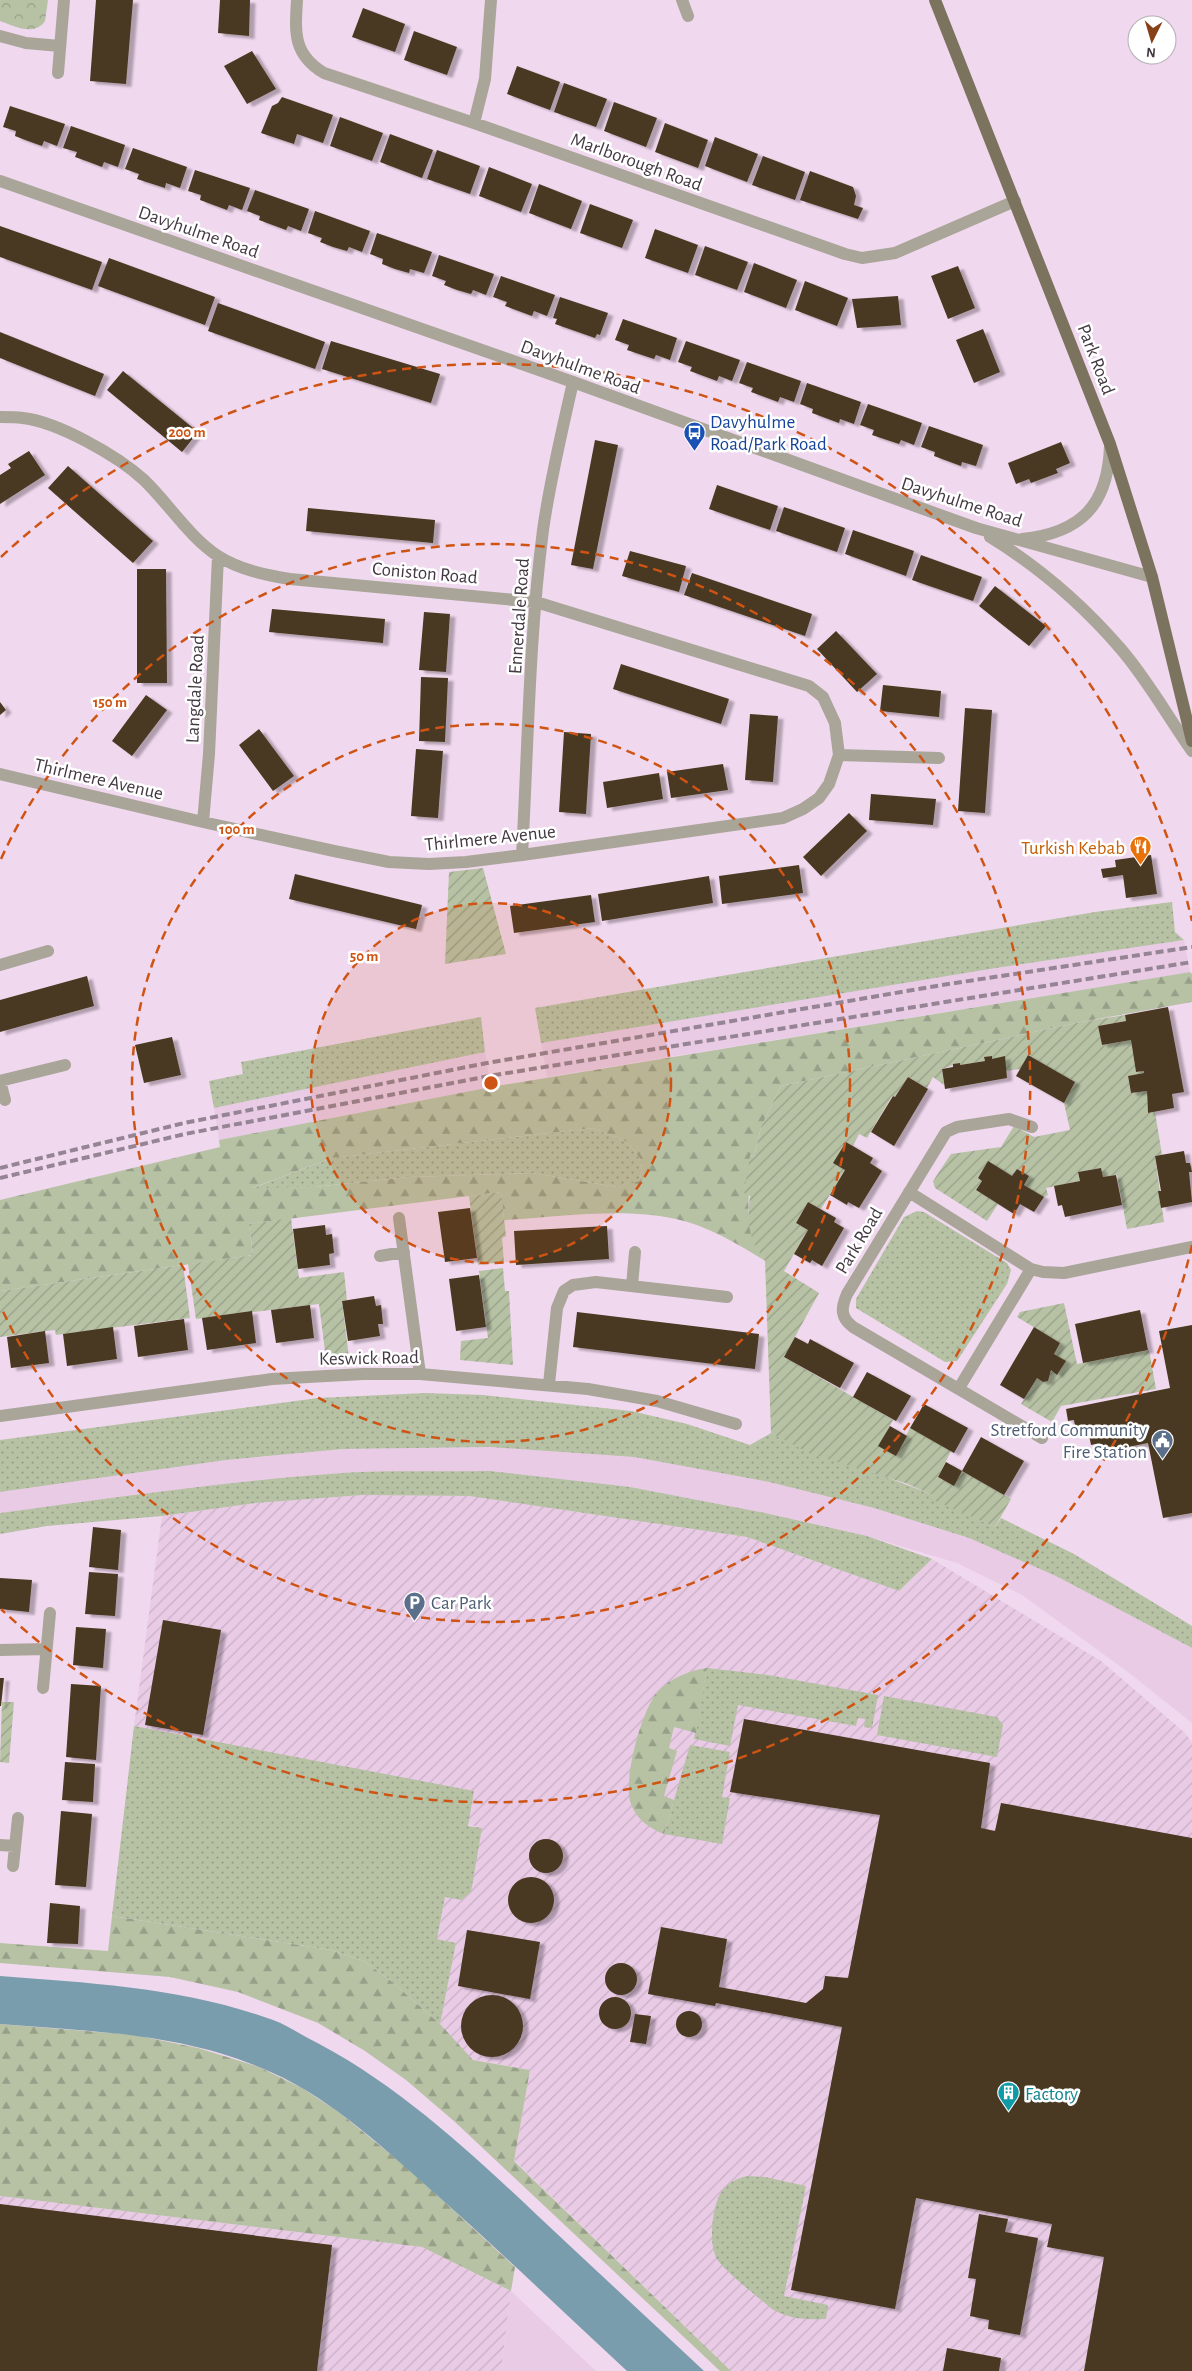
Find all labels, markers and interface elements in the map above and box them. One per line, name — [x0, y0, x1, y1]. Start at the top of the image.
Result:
north arrow — [1127, 15, 1177, 65]
text: N — [1145, 45, 1156, 59]
street label: Marlborough Road — [568, 130, 705, 195]
street label: Davyhulme Road — [136, 203, 261, 262]
street label: Park Road — [1074, 322, 1118, 397]
street label: Davyhulme Road — [518, 337, 643, 398]
place label: Davyhulme Road/Park Road — [710, 413, 827, 454]
bus stop icon: Davyhulme Road/Park Road — [682, 420, 706, 451]
text: 200 m — [168, 425, 206, 440]
street label: Davyhulme Road — [899, 474, 1025, 531]
street label: Ennerdale Road — [506, 557, 533, 675]
street label: Coniston Road — [371, 559, 479, 588]
street label: Langdale Road — [183, 634, 208, 744]
text: 150 m — [93, 695, 127, 710]
street label: Thirlmere Avenue — [32, 755, 165, 804]
text: 100 m — [219, 822, 255, 837]
street label: Thirlmere Avenue — [424, 822, 557, 855]
restaurant icon: Turkish Kebab — [1129, 835, 1153, 866]
place label: Turkish Kebab — [1021, 839, 1125, 858]
text: 50 m — [350, 949, 378, 964]
centre of rings — [482, 1074, 500, 1092]
street label: Park Road — [832, 1204, 886, 1277]
street label: Keswick Road — [319, 1348, 419, 1369]
place label: Stretford Community Fire Station — [990, 1421, 1147, 1462]
public building icon: Stretford Community Fire Station — [1151, 1428, 1175, 1459]
parking icon: Car Park — [403, 1590, 427, 1621]
place label: Car Park — [431, 1594, 492, 1613]
building icon: Factory — [997, 2081, 1021, 2112]
place label: Factory — [1025, 2085, 1078, 2104]

